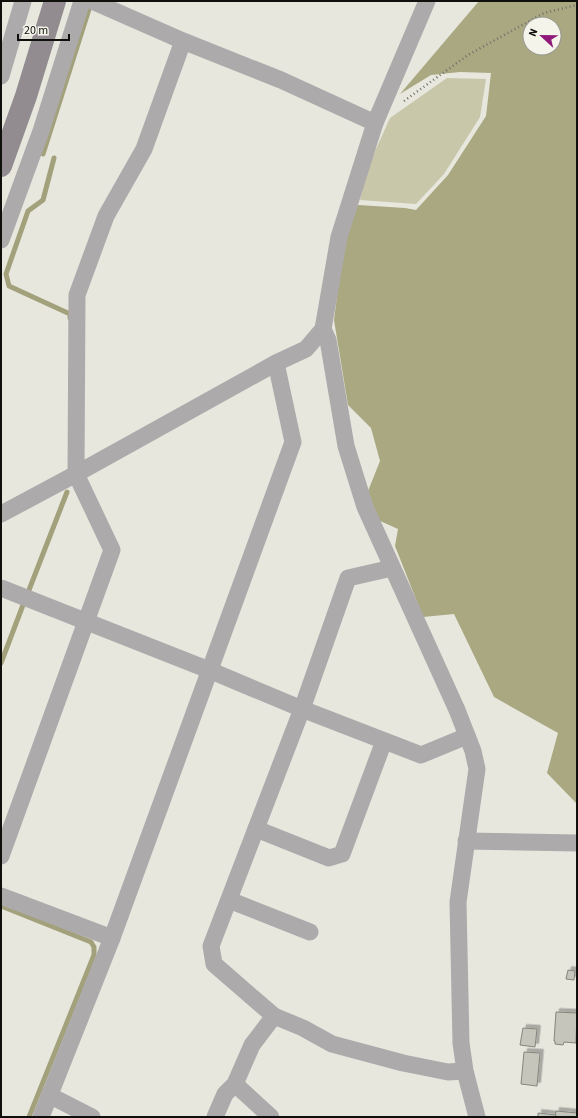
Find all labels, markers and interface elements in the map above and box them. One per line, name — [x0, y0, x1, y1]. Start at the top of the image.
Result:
scale bar — [18, 16, 69, 42]
north arrow — [522, 16, 562, 56]
text: 20 m — [24, 22, 48, 39]
text: N — [525, 26, 542, 39]

